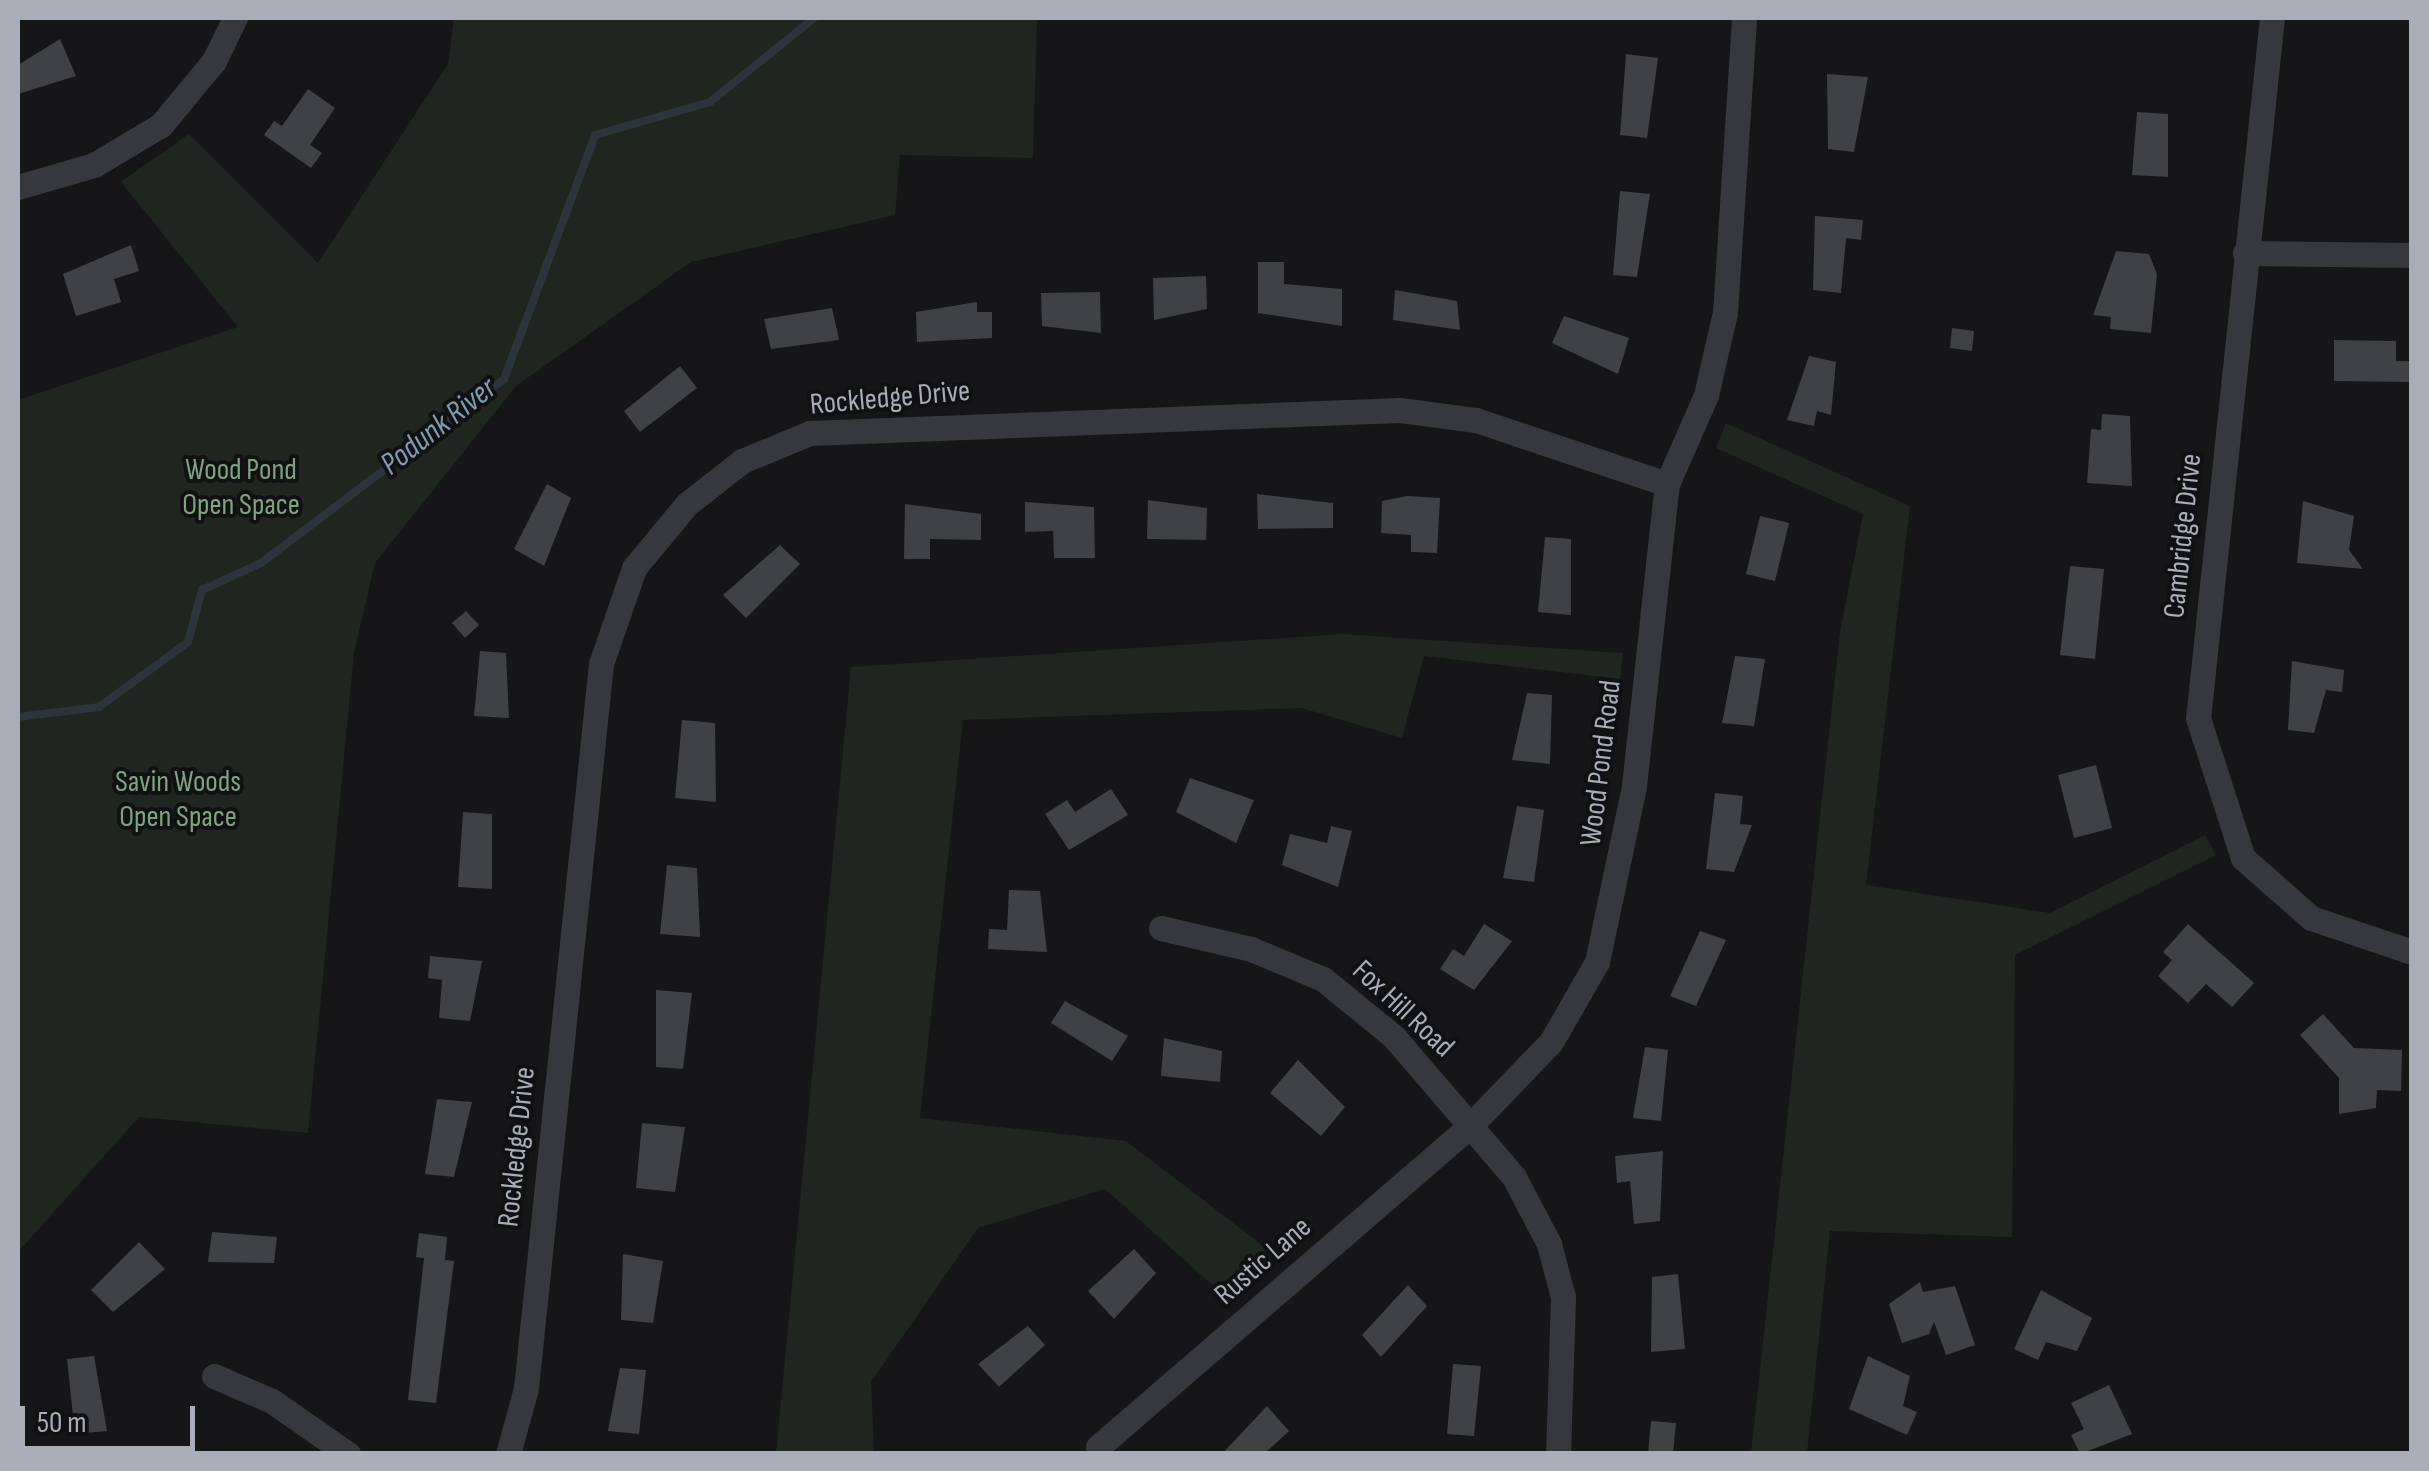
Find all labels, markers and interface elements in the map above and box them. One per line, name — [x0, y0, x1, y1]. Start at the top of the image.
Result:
water label: Podunk River — [373, 370, 505, 484]
street label: Rockledge Drive — [808, 373, 972, 423]
park label: Wood Pond Open Space — [182, 452, 300, 522]
street label: Cambridge Drive — [2156, 452, 2210, 620]
street label: Wood Pond Road — [1573, 678, 1629, 848]
park label: Savin Woods Open Space — [115, 764, 241, 834]
street label: Fox Hill Road — [1345, 953, 1461, 1065]
street label: Rockledge Drive — [491, 1065, 543, 1229]
street label: Rustic Lane — [1207, 1209, 1319, 1313]
scale bar — [25, 1386, 200, 1448]
text: 50 m — [37, 1405, 86, 1441]

